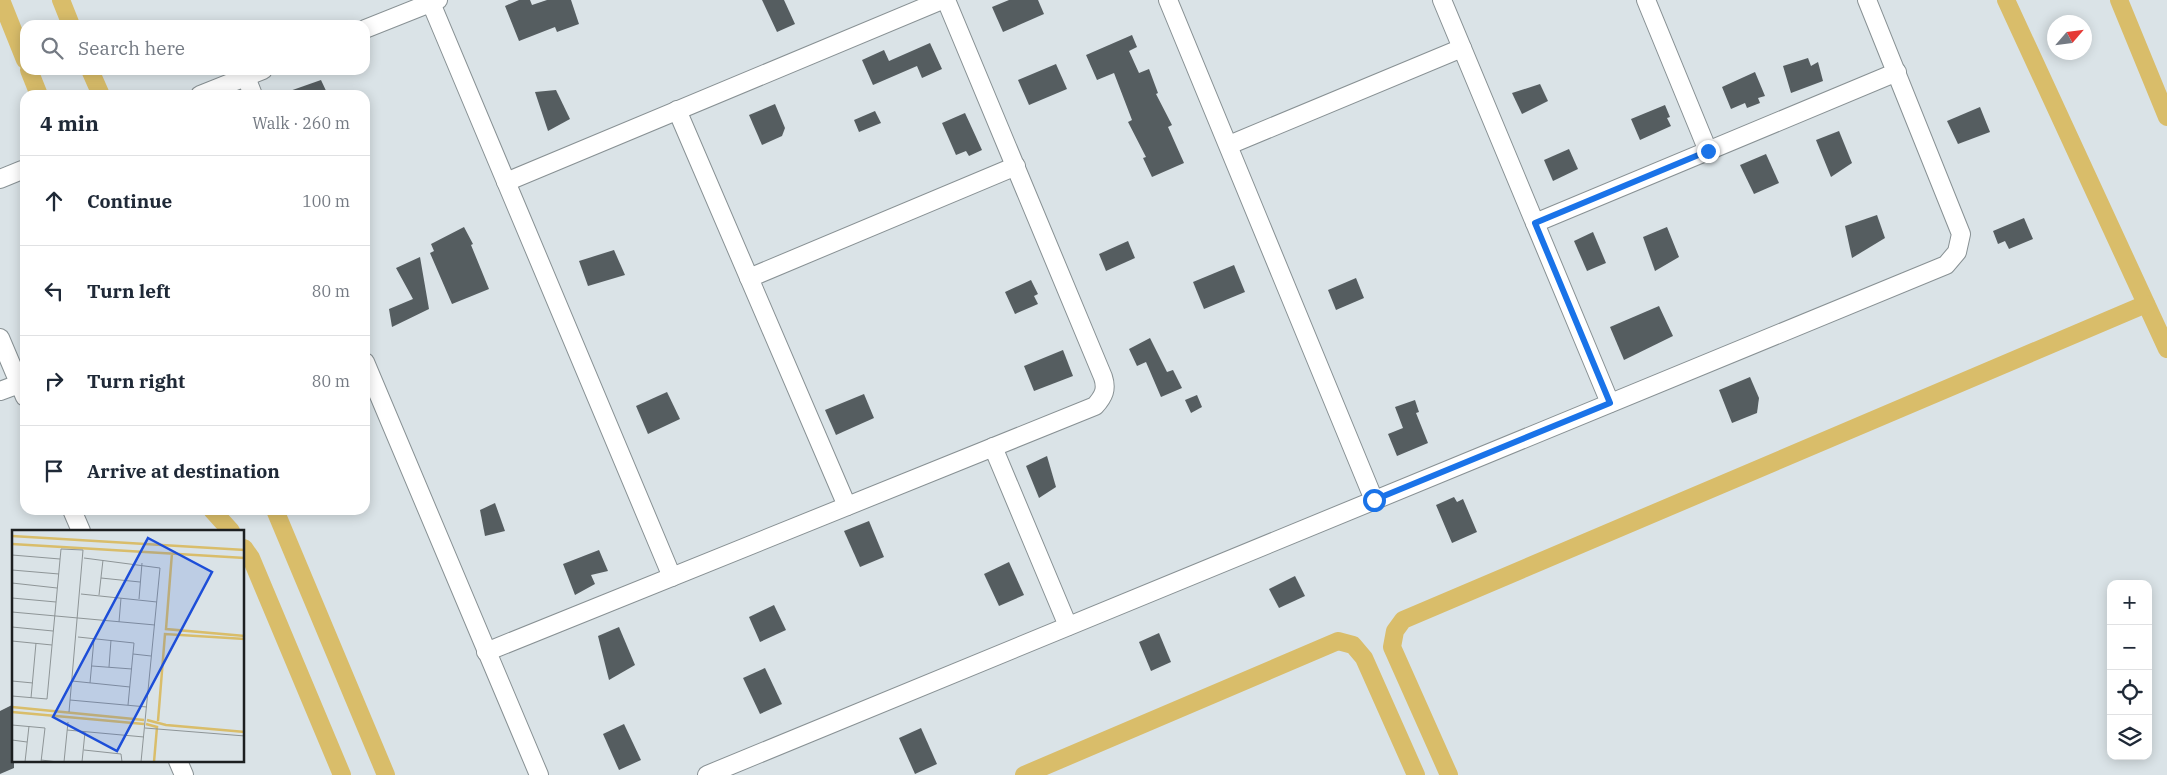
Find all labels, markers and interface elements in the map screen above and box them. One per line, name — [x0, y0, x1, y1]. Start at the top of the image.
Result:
north arrow — [2047, 15, 2092, 60]
search box — [20, 20, 370, 75]
icon: search — [38, 34, 66, 62]
text: Search here — [78, 36, 185, 60]
text: 4 min — [40, 109, 99, 137]
text: Walk · 260 m — [252, 113, 350, 133]
route end — [1697, 140, 1720, 163]
icon: ahead — [40, 187, 68, 215]
text: Continue — [87, 189, 172, 213]
text: 100 m — [302, 191, 350, 211]
icon: left — [40, 277, 68, 305]
text: Turn left — [87, 279, 170, 303]
text: 80 m — [312, 281, 350, 301]
icon: right — [40, 367, 68, 395]
text: Turn right — [87, 369, 185, 393]
text: 80 m — [312, 371, 350, 391]
icon: arrive — [40, 457, 68, 485]
text: Arrive at destination — [87, 459, 280, 483]
route start — [1363, 489, 1386, 512]
inset map — [12, 530, 245, 762]
map controls — [2107, 580, 2152, 760]
button: + — [2107, 580, 2152, 625]
button: − — [2107, 625, 2152, 670]
button: locate — [2107, 670, 2152, 715]
button: layers — [2107, 715, 2152, 760]

